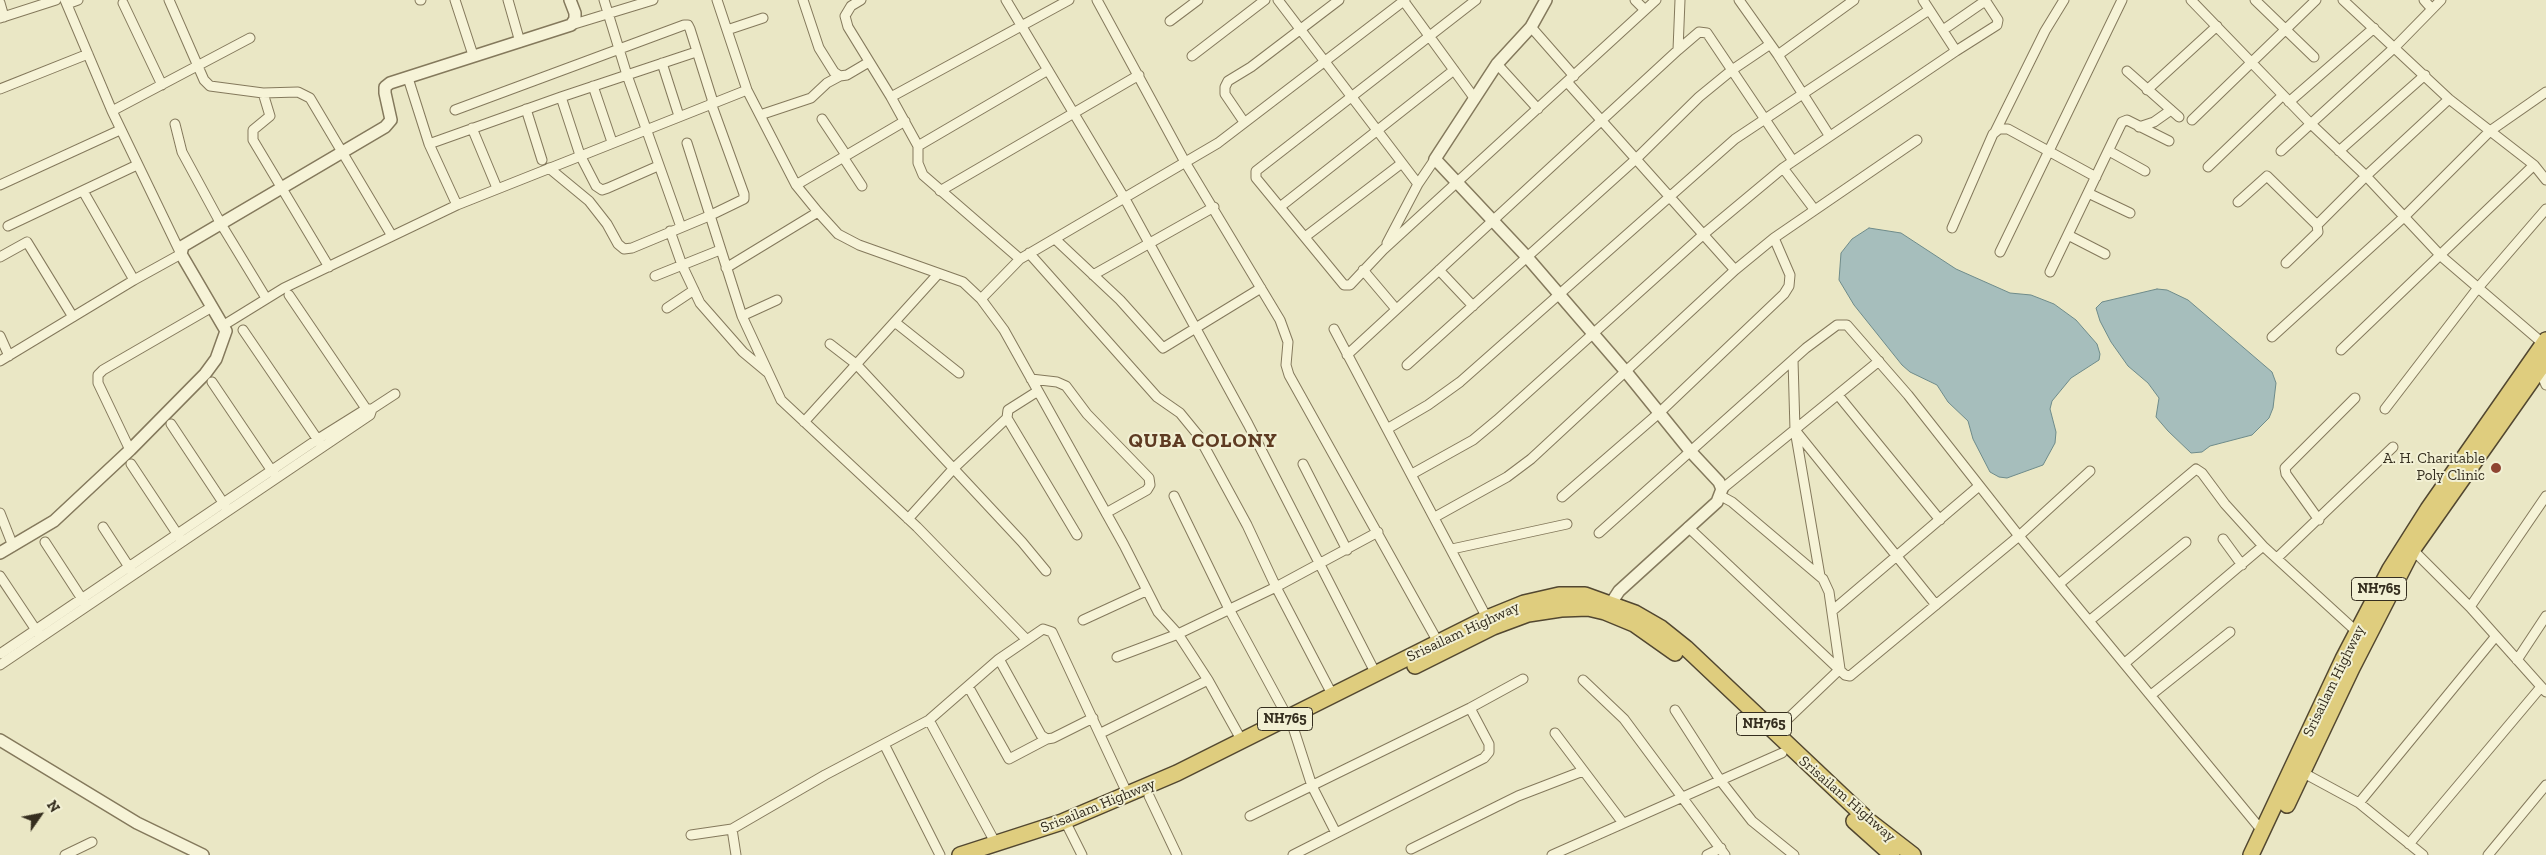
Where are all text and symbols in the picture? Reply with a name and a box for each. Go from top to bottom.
district label: QUBA COLONY [1127,429,1279,453]
place label: A. H. Charitable Poly Clinic [2383,450,2485,485]
marker: A. H. Charitable Poly Clinic [2489,461,2503,475]
road number: NH765 [2352,578,2406,600]
street label: Srisailam Highway [1404,598,1522,666]
street label: Srisailam Highway [2299,622,2369,740]
road number: NH765 [1258,708,1312,731]
road number: NH765 [1736,712,1792,736]
street label: Srisailam Highway [1795,752,1899,846]
street label: Srisailam Highway [1038,775,1158,837]
north arrow [15,790,65,840]
text: N [43,797,63,816]

